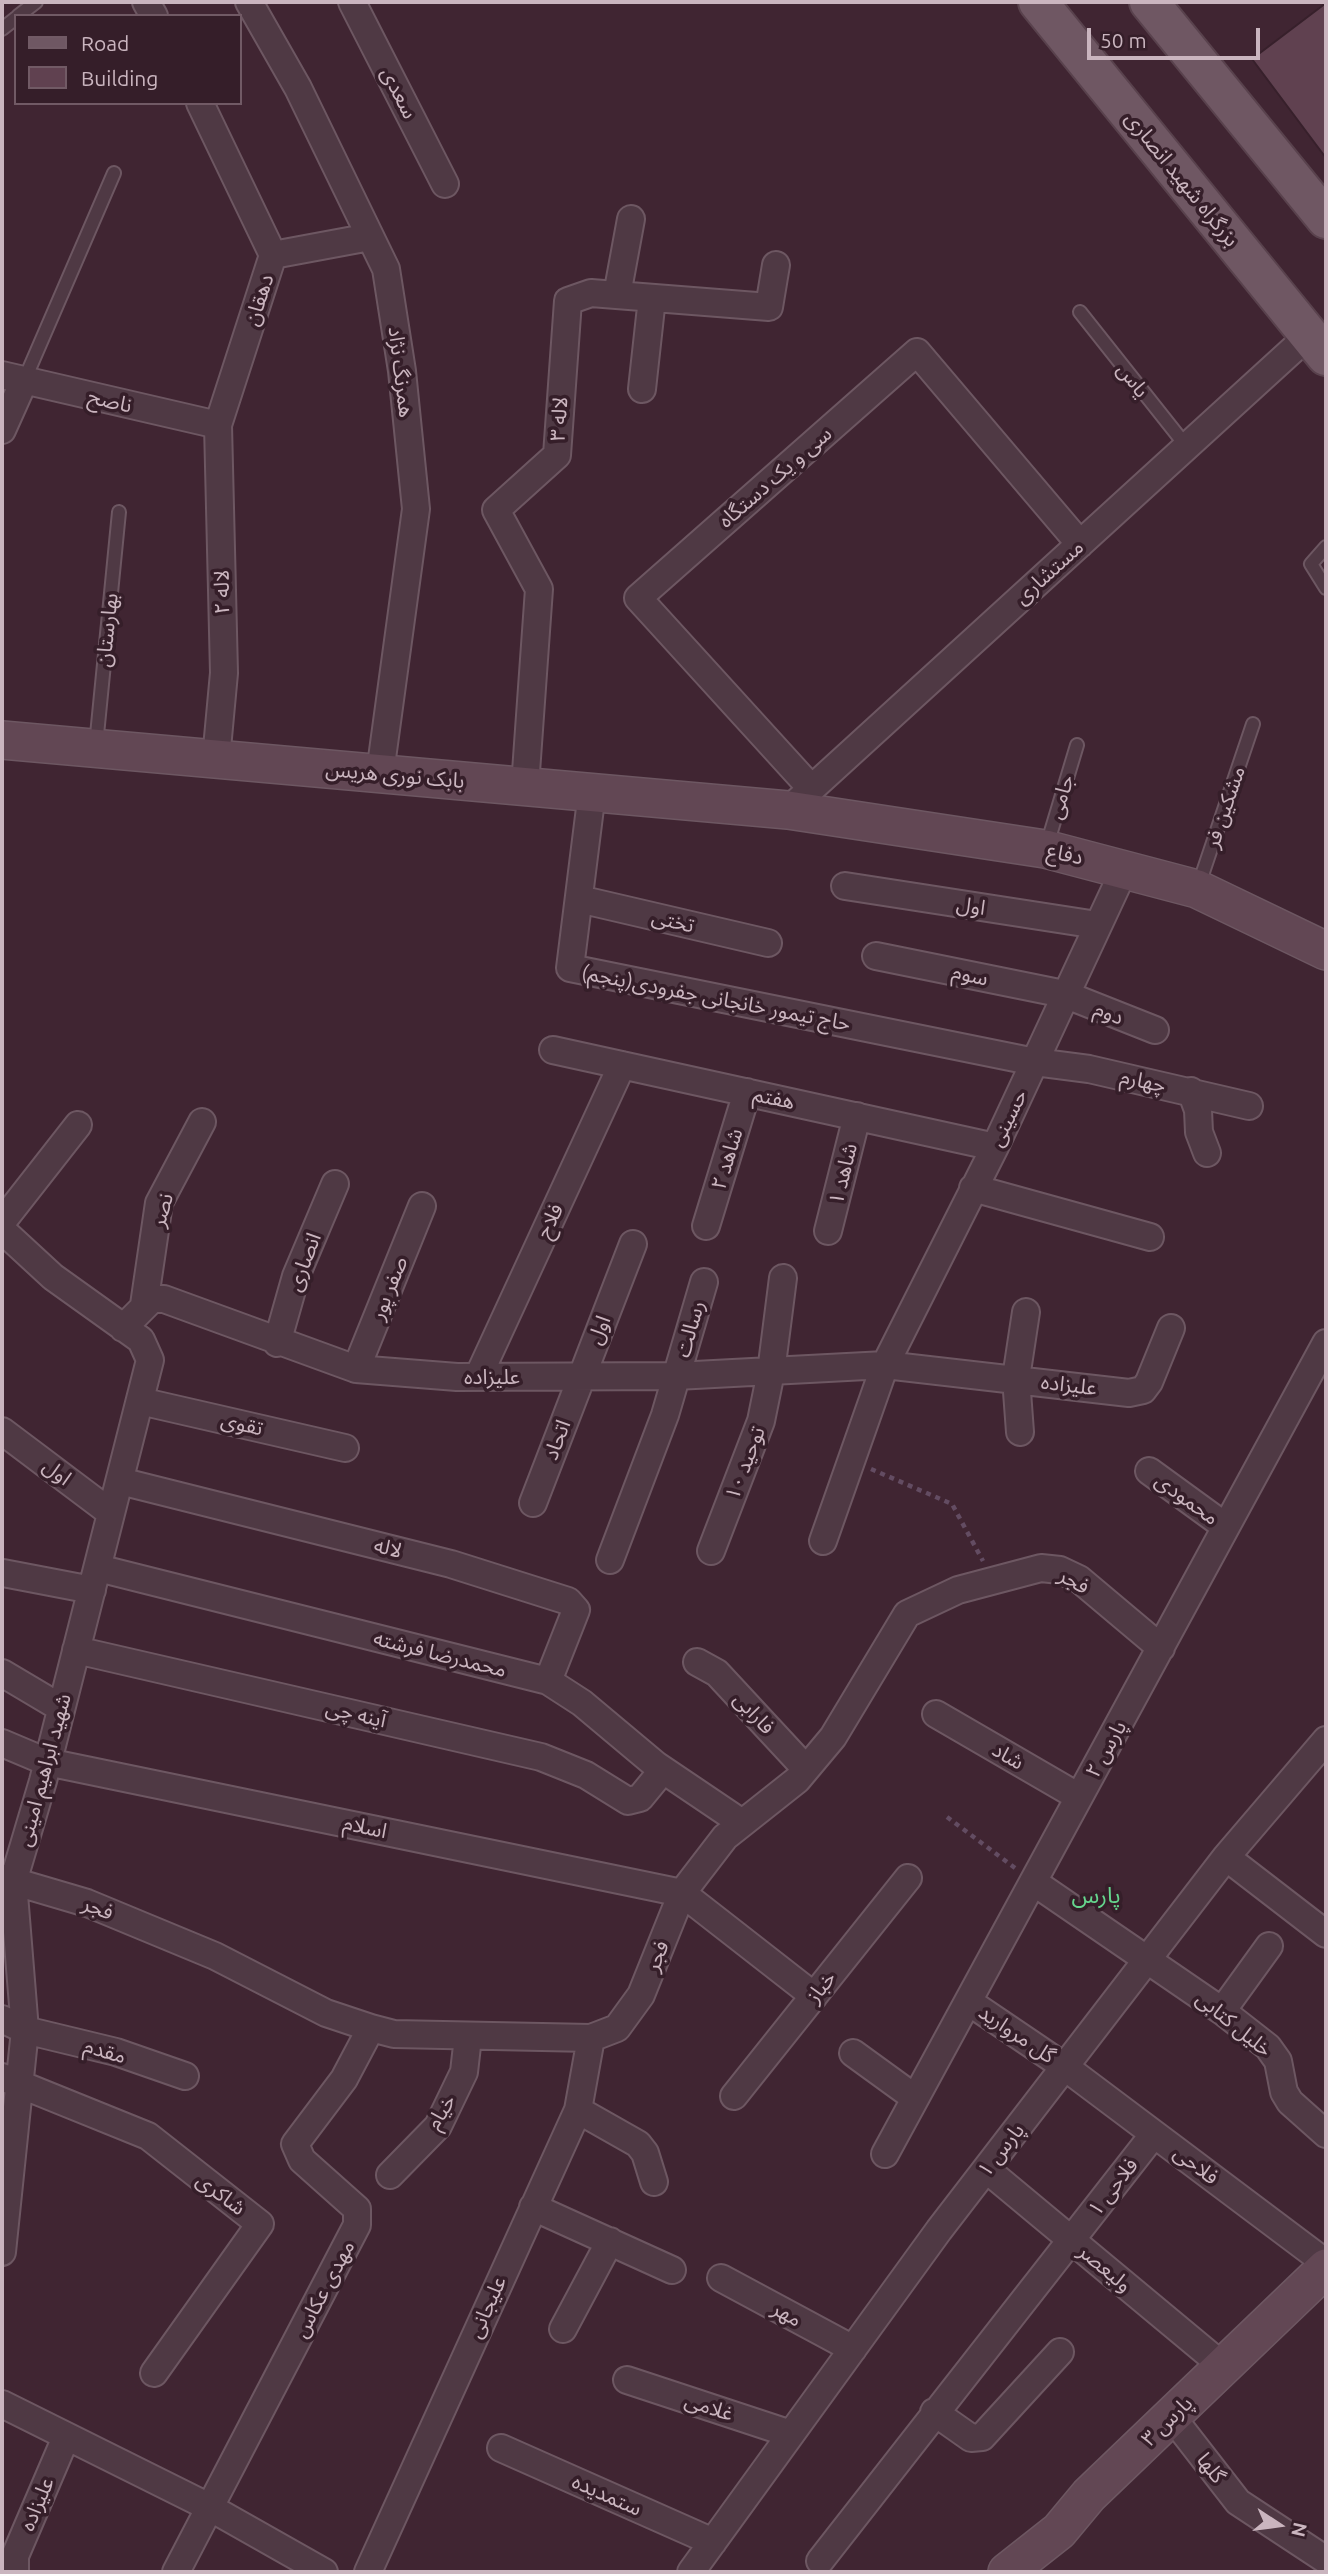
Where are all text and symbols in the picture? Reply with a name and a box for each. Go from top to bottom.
legend [14,14,242,105]
scale bar [1090,14,1263,58]
text: 50 m [1100,28,1147,52]
text: Road [81,31,129,55]
street label: سعدی [375,63,423,123]
text: Building [81,66,158,90]
street label: بزرگراه شهید انصاری [1120,106,1244,252]
street label: دهقان [239,271,279,329]
street label: همرنگ نژاد [383,325,419,419]
street label: یاس [1111,357,1155,403]
street label: ناصح [86,384,134,418]
street label: لاله ۳ [545,396,573,442]
street label: سی و یک دستگاه [713,421,837,533]
street label: مستشاری [1009,534,1089,610]
street label: لاله ۲ [209,569,235,615]
street label: بهارستان [91,592,123,668]
street label: بابک نوری هریس [324,756,466,794]
street label: مشکین فر [1199,763,1251,851]
street label: جامی [1042,772,1080,822]
street label: دفاع [1045,838,1085,870]
street label: اول [955,891,987,921]
street label: تختی [649,904,697,938]
street label: سوم [950,959,990,991]
street label: حاج تیمور خانجانی جفرودی(پنجم) [579,960,853,1036]
street label: دوم [1091,996,1127,1030]
street label: چهارم [1118,1064,1168,1098]
street label: هفتم [751,1081,797,1115]
street label: حسینی [983,1085,1033,1151]
street label: شاهد ۲ [706,1125,748,1193]
street label: شاهد ۱ [823,1141,863,1207]
street label: نصر [145,1190,179,1230]
street label: فلاح [531,1200,569,1242]
street label: انصاری [281,1229,327,1295]
street label: صفر پور [365,1253,413,1323]
street label: رسالت [670,1298,710,1360]
street label: اول [582,1312,616,1348]
street label: علیزاده [464,1364,520,1390]
street label: علیزاده [1040,1369,1098,1401]
street label: تقوی [218,1407,266,1441]
street label: اتحاد [538,1416,576,1464]
street label: توحید ۱۰ [720,1423,770,1503]
street label: اول [38,1453,76,1491]
street label: محمودی [1150,1468,1224,1530]
street label: لاله [371,1532,405,1564]
street label: فجر [1054,1562,1094,1600]
street label: محمدرضا فرشته [371,1625,509,1683]
street label: فارابی [728,1687,780,1739]
street label: شهید ابراهیم امینی [11,1691,77,1849]
street label: آینه چی [323,1695,389,1733]
street label: پارس ۲ [1080,1716,1132,1782]
street label: شاد [988,1737,1028,1775]
street label: اسلام [341,1810,389,1844]
district label: پارس [1071,1881,1121,1909]
street label: فجر [79,1891,117,1925]
street label: فجر [639,1937,675,1975]
street label: خباز [801,1966,841,2008]
street label: خلیل کتابی [1191,1986,1277,2062]
street label: گل مروارید [974,1999,1060,2069]
street label: مقدم [81,2033,129,2069]
street label: خیام [421,2090,461,2134]
street label: پارس ۱ [972,2118,1030,2182]
street label: فلاحی [1169,2140,1223,2190]
street label: فلاحی ۱ [1083,2153,1143,2221]
street label: شاکری [191,2167,251,2221]
street label: مهدی عکاس [288,2236,360,2342]
street label: ولیعصر [1073,2238,1137,2298]
street label: علیجانی [462,2272,512,2342]
street label: مهر [768,2296,806,2332]
street label: غلامی [682,2387,736,2427]
street label: پارس ۳ [1136,2391,1198,2451]
street label: گلها [1191,2448,1231,2488]
street label: ستمدیده [568,2469,646,2521]
street label: علیزاده [14,2473,60,2535]
north arrow [1244,2490,1314,2560]
text: N [1287,2520,1312,2539]

